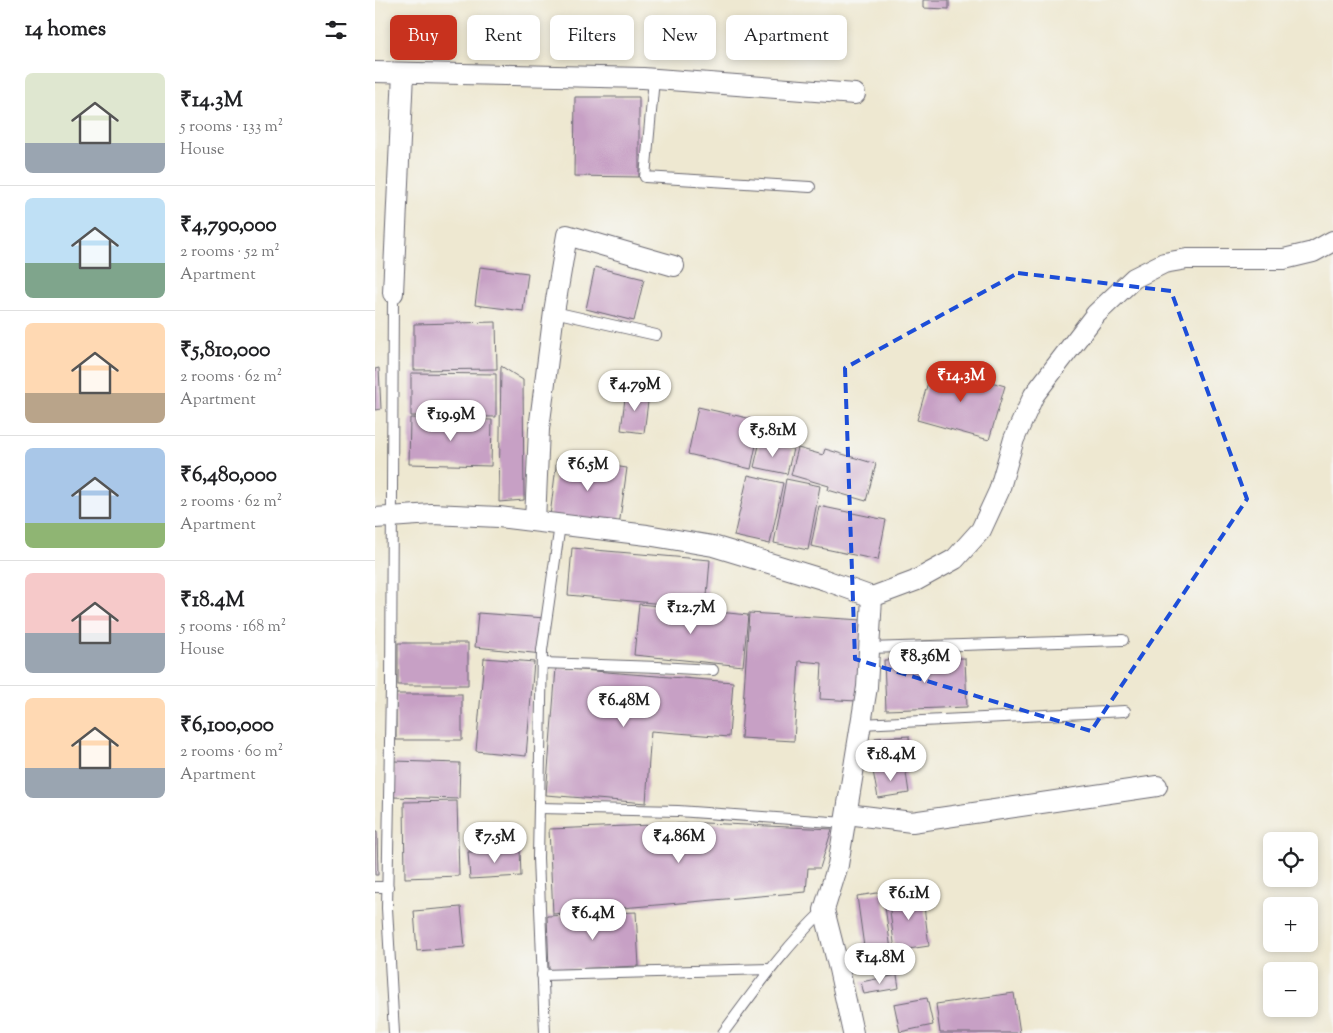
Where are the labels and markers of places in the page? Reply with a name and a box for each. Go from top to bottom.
pin: ₹14.3M [920,360,1002,403]
pin: ₹4.79M [594,370,676,412]
pin: ₹19.9M [410,400,492,442]
pin: ₹5.81M [732,416,814,458]
pin: ₹6.5M [553,450,623,492]
pin: ₹12.7M [650,592,732,635]
pin: ₹8.36M [884,642,966,684]
pin: ₹6.48M [583,686,665,728]
pin: ₹18.4M [850,740,932,782]
pin: ₹7.5M [460,822,530,864]
pin: ₹4.86M [638,822,720,864]
pin: ₹6.1M [874,878,944,921]
pin: ₹6.4M [558,898,628,941]
pin: ₹14.8M [839,942,921,985]

